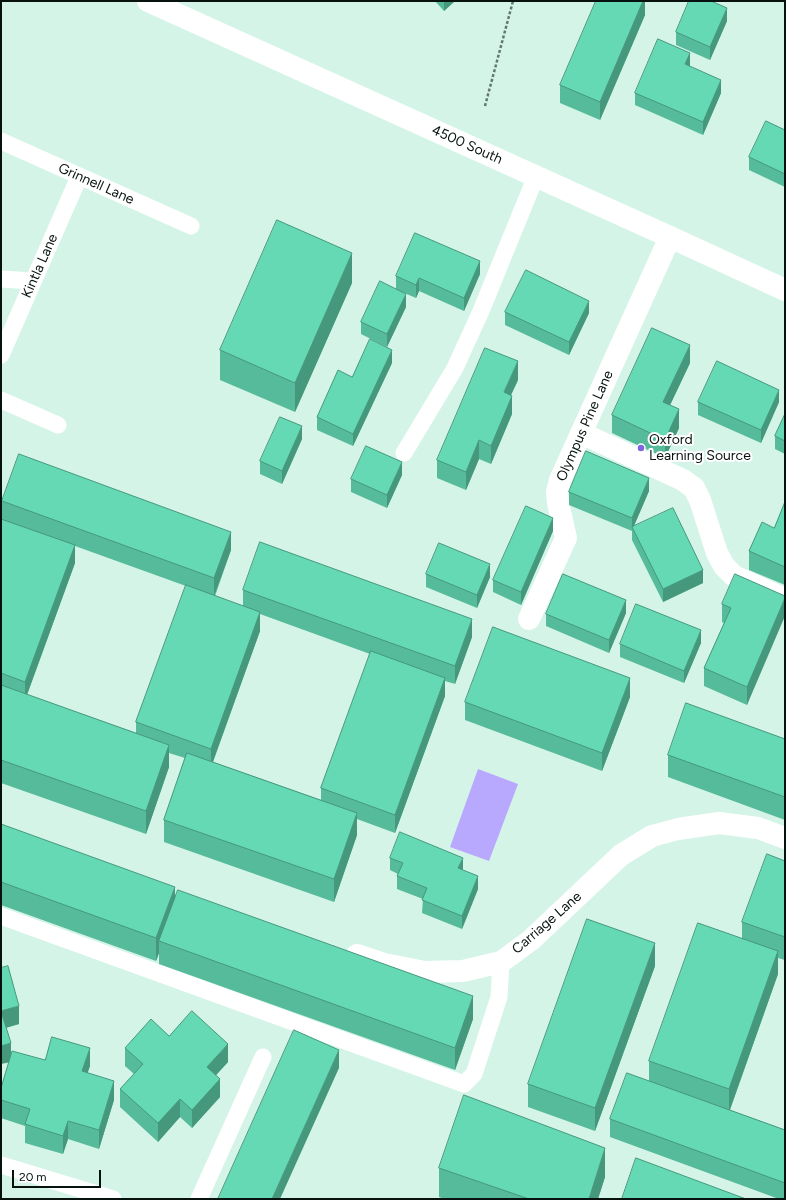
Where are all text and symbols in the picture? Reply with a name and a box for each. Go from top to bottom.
street label: 4500 South [429,122,505,168]
street label: Grinnell Lane [55,160,137,208]
street label: Kintla Lane [18,231,62,301]
street label: Olympus Pine Lane [553,368,617,484]
place label: Oxford Learning Source [649,432,751,464]
marker: Oxford Learning Source [636,443,646,453]
street label: Carriage Lane [509,888,585,958]
scale bar [14,1162,103,1188]
text: 20 m [19,1170,47,1184]

